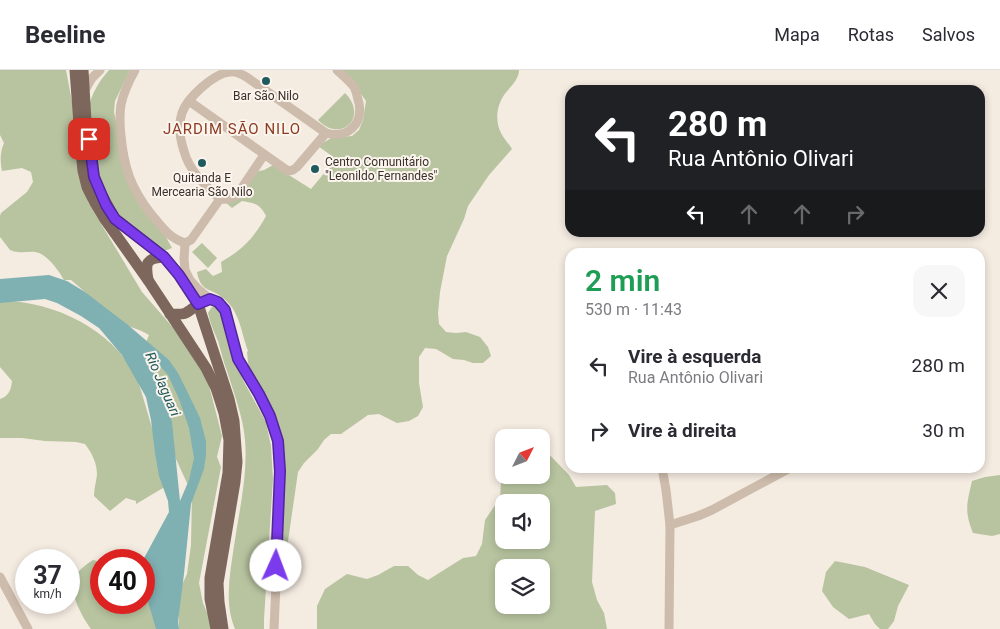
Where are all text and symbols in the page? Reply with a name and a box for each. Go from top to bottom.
text: Beeline [25,21,105,49]
text: Mapa [774,24,820,45]
text: Rotas [848,24,894,45]
text: Salvos [922,24,975,45]
marker: Bar São Nilo [260,75,272,87]
place label: Bar São Nilo [233,89,299,103]
text: 280 m [668,104,767,145]
icon: left [585,105,650,170]
pin [68,118,110,160]
district label: JARDIM SÃO NILO [163,120,301,138]
icon: arrive [75,125,103,153]
text: Rua Antônio Olivari [668,146,854,171]
place label: Centro Comunitário "Leonildo Fernandes" [325,155,438,183]
marker: Quitanda E Mercearia São Nilo [196,157,208,169]
marker: Centro Comunitário "Leonildo Fernandes" [309,163,321,175]
place label: Quitanda E Mercearia São Nilo [151,171,253,199]
icon: left [682,200,710,228]
icon: ahead [735,200,763,228]
icon: ahead [788,200,816,228]
icon: right [841,200,869,228]
text: 2 min [585,263,660,298]
button: close [913,265,965,317]
text: 530 m · 11:43 [585,300,682,319]
text: Vire à esquerda [628,345,761,368]
water label: Rio Jaguari [142,350,184,419]
icon: left [585,352,613,380]
text: 280 m [912,354,965,377]
text: Rua Antônio Olivari [628,368,763,387]
icon: right [585,417,613,445]
text: Vire à direita [628,419,737,442]
text: 30 m [922,419,965,442]
north arrow [495,429,550,484]
map controls [495,429,550,614]
button: sound [495,494,550,549]
position arrow [249,539,301,591]
speed limit sign: 40 [90,549,155,614]
button: layers [495,559,550,614]
text: 37 [33,561,62,590]
text: km/h [33,587,62,601]

